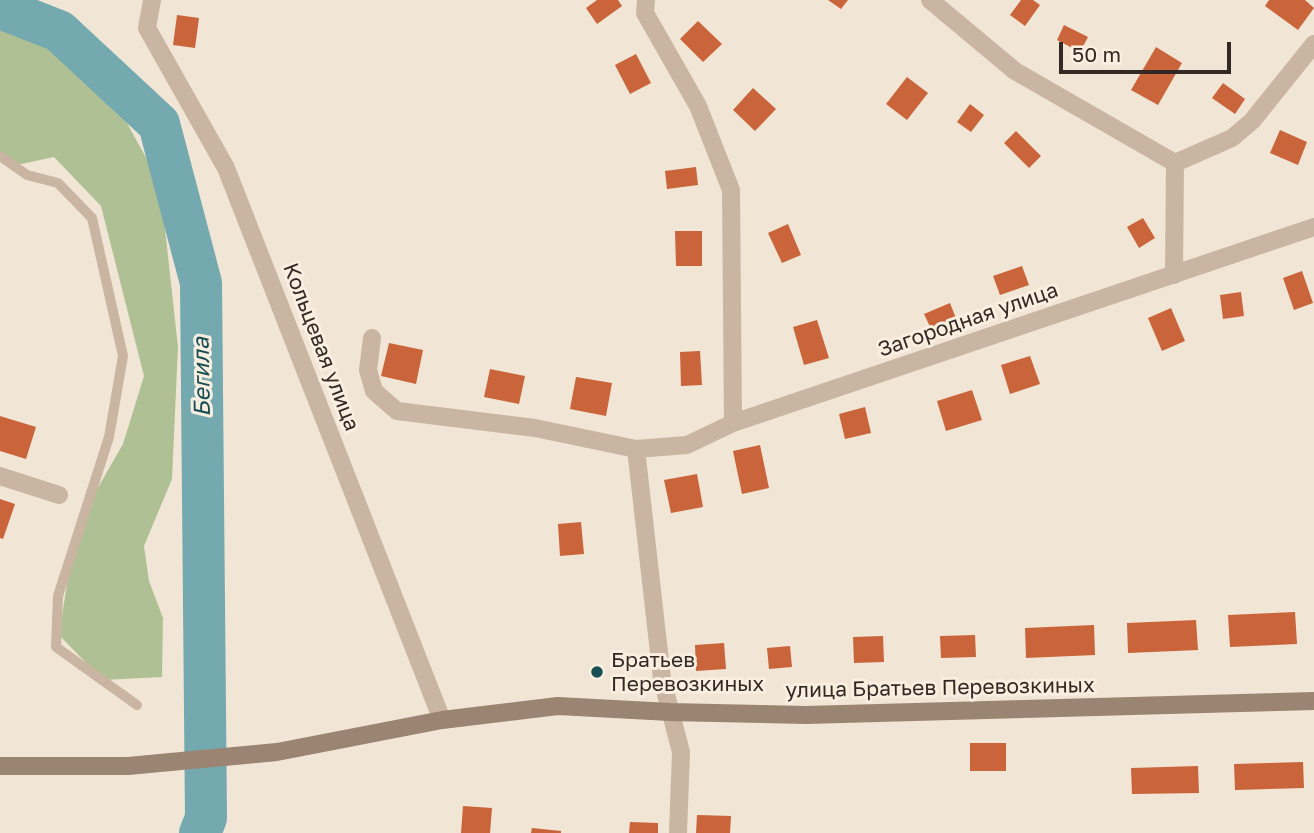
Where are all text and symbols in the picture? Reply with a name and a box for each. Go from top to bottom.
scale bar [1062,28,1234,72]
text: 50 m [1072,41,1121,67]
street label: Кольцевая улица [277,260,365,434]
street label: Загородная улица [875,277,1061,363]
water label: Бегила [188,337,216,417]
place label: Братьев Перевозкиных [611,647,764,697]
marker: Братьев Перевозкиных [589,664,605,680]
street label: улица Братьев Перевозкиных [785,673,1095,703]

